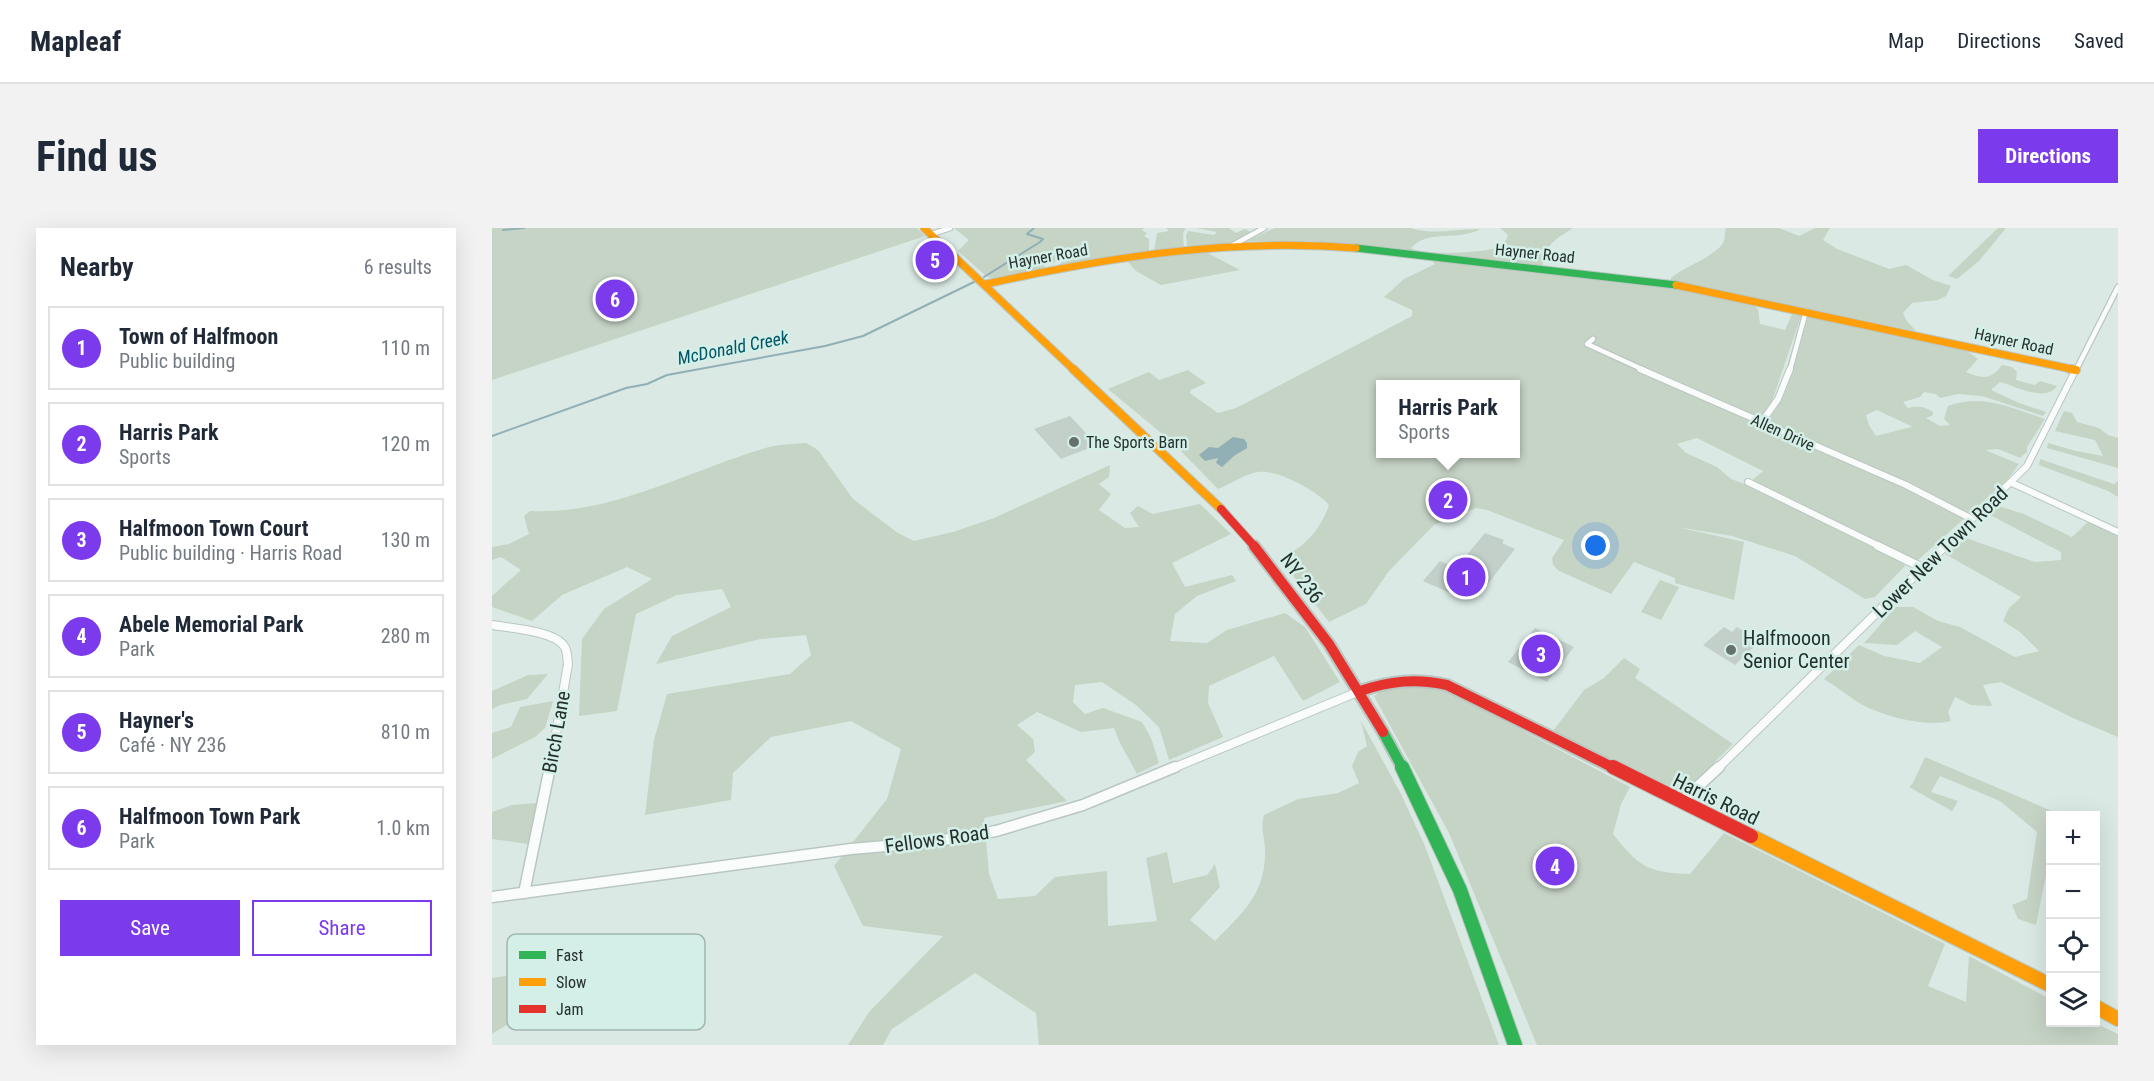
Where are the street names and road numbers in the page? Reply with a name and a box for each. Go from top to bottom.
street label: Hayner Road [1007,240,1089,273]
street label: Hayner Road [1494,240,1576,267]
street label: Hayner Road [1973,324,2055,359]
street label: Allen Drive [1748,410,1817,455]
street label: Lower New Town Road [1867,481,2013,623]
street label: NY 236 [1275,548,1329,608]
street label: Birch Lane [537,689,575,775]
street label: Harris Road [1669,768,1763,830]
street label: Fellows Road [883,820,991,858]

